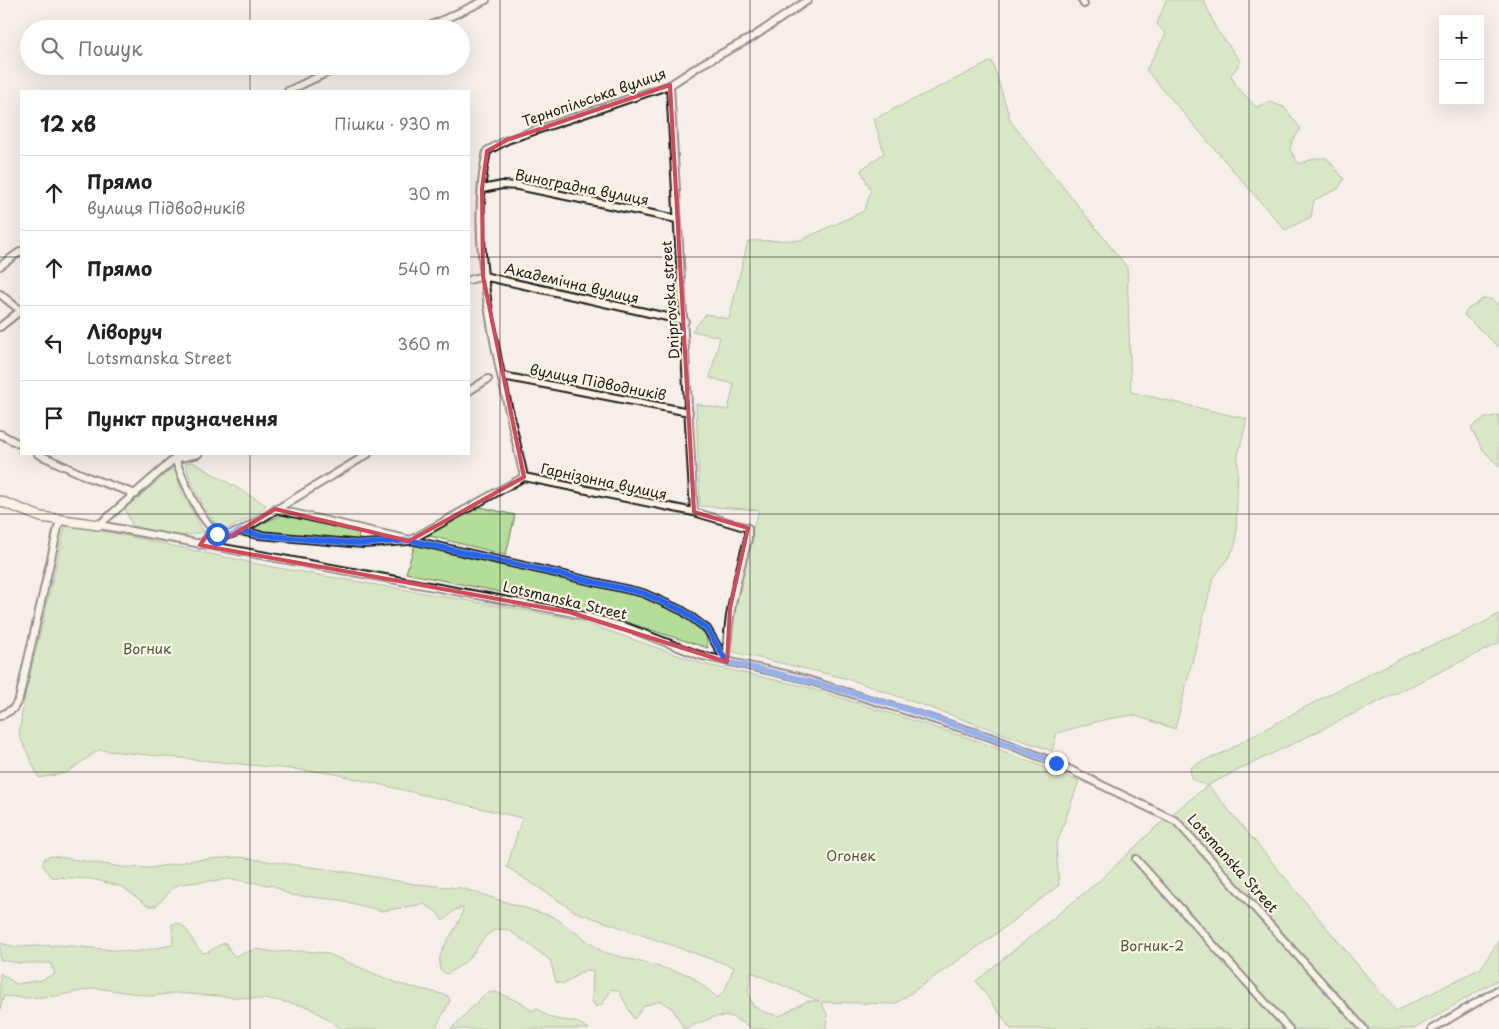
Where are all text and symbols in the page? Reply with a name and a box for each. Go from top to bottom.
map controls [1439,15,1484,105]
button: + [1439,15,1484,60]
search box [20,20,470,75]
icon: search [38,34,66,62]
text: Пошук [78,34,143,62]
button: − [1439,60,1484,105]
street label: Тернопільська вулиця [519,62,669,132]
text: 12 хв [40,107,96,139]
text: Пішки · 930 m [334,111,450,135]
street label: Виноградна вулиця [513,164,651,210]
text: Прямо [87,167,152,195]
icon: ahead [40,179,68,207]
text: 30 m [408,181,450,205]
text: вулиця Підводників [87,195,245,219]
street label: Dniprovska street [655,240,685,360]
icon: ahead [40,254,68,282]
text: Прямо [87,254,152,282]
text: 540 m [397,256,450,280]
street label: Академічна вулиця [503,257,641,309]
text: Ліворуч [87,317,163,345]
icon: left [40,329,68,357]
text: 360 m [398,331,450,355]
text: Lotsmanska Street [87,345,232,369]
street label: вулиця Підводників [528,358,668,406]
icon: arrive [40,404,68,432]
text: Пункт призначення [87,404,278,432]
street label: Гарнізонна вулиця [539,457,669,505]
route start [206,523,229,546]
street label: Lotsmanska Street [501,576,629,625]
park label: Вогник [123,638,172,659]
route end [1045,752,1068,775]
street label: Lotsmanska Street [1183,809,1283,917]
park label: Огонек [826,845,876,866]
park label: Вогник-2 [1120,935,1184,956]

